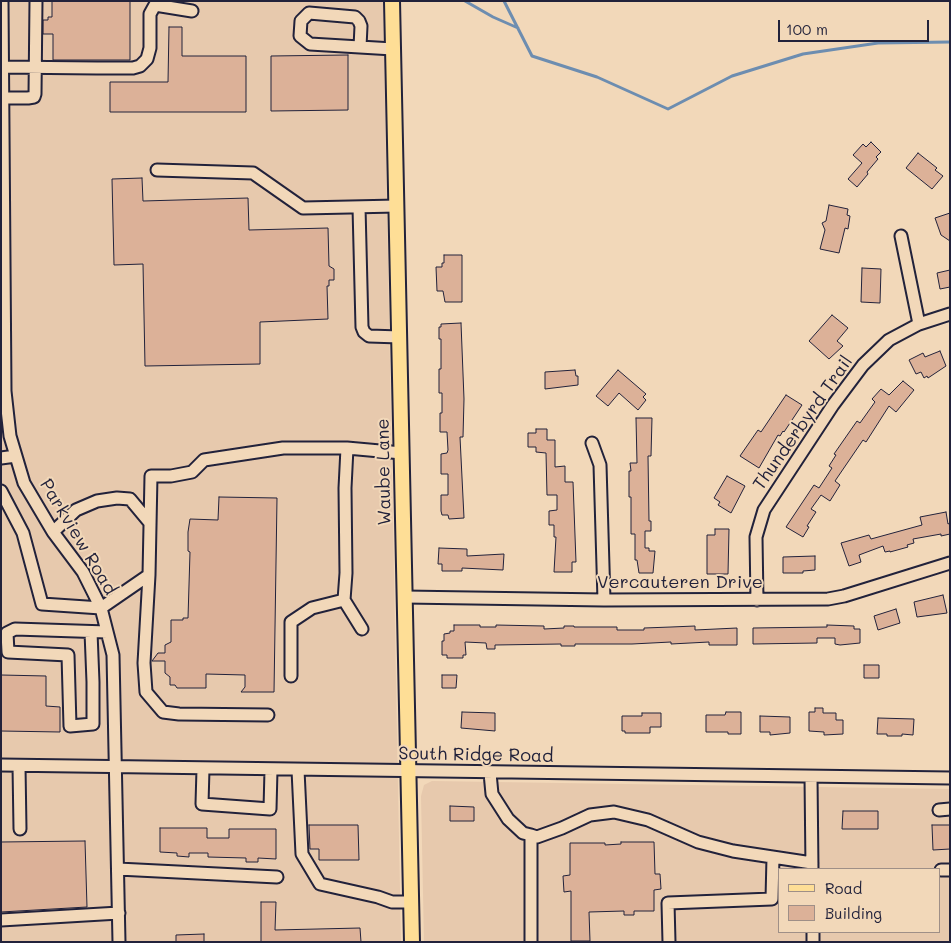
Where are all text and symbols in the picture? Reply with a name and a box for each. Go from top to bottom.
scale bar [781,10,932,42]
text: 100 m [786,19,828,39]
street label: Thunderbyrd Trail [749,352,857,494]
street label: Waube Lane [372,418,396,526]
street label: Parkview Road [35,475,121,599]
street label: Vercauteren Drive [597,571,763,593]
street label: South Ridge Road [398,743,554,767]
legend [778,868,941,933]
text: Road [825,878,862,898]
text: Building [825,903,882,923]

